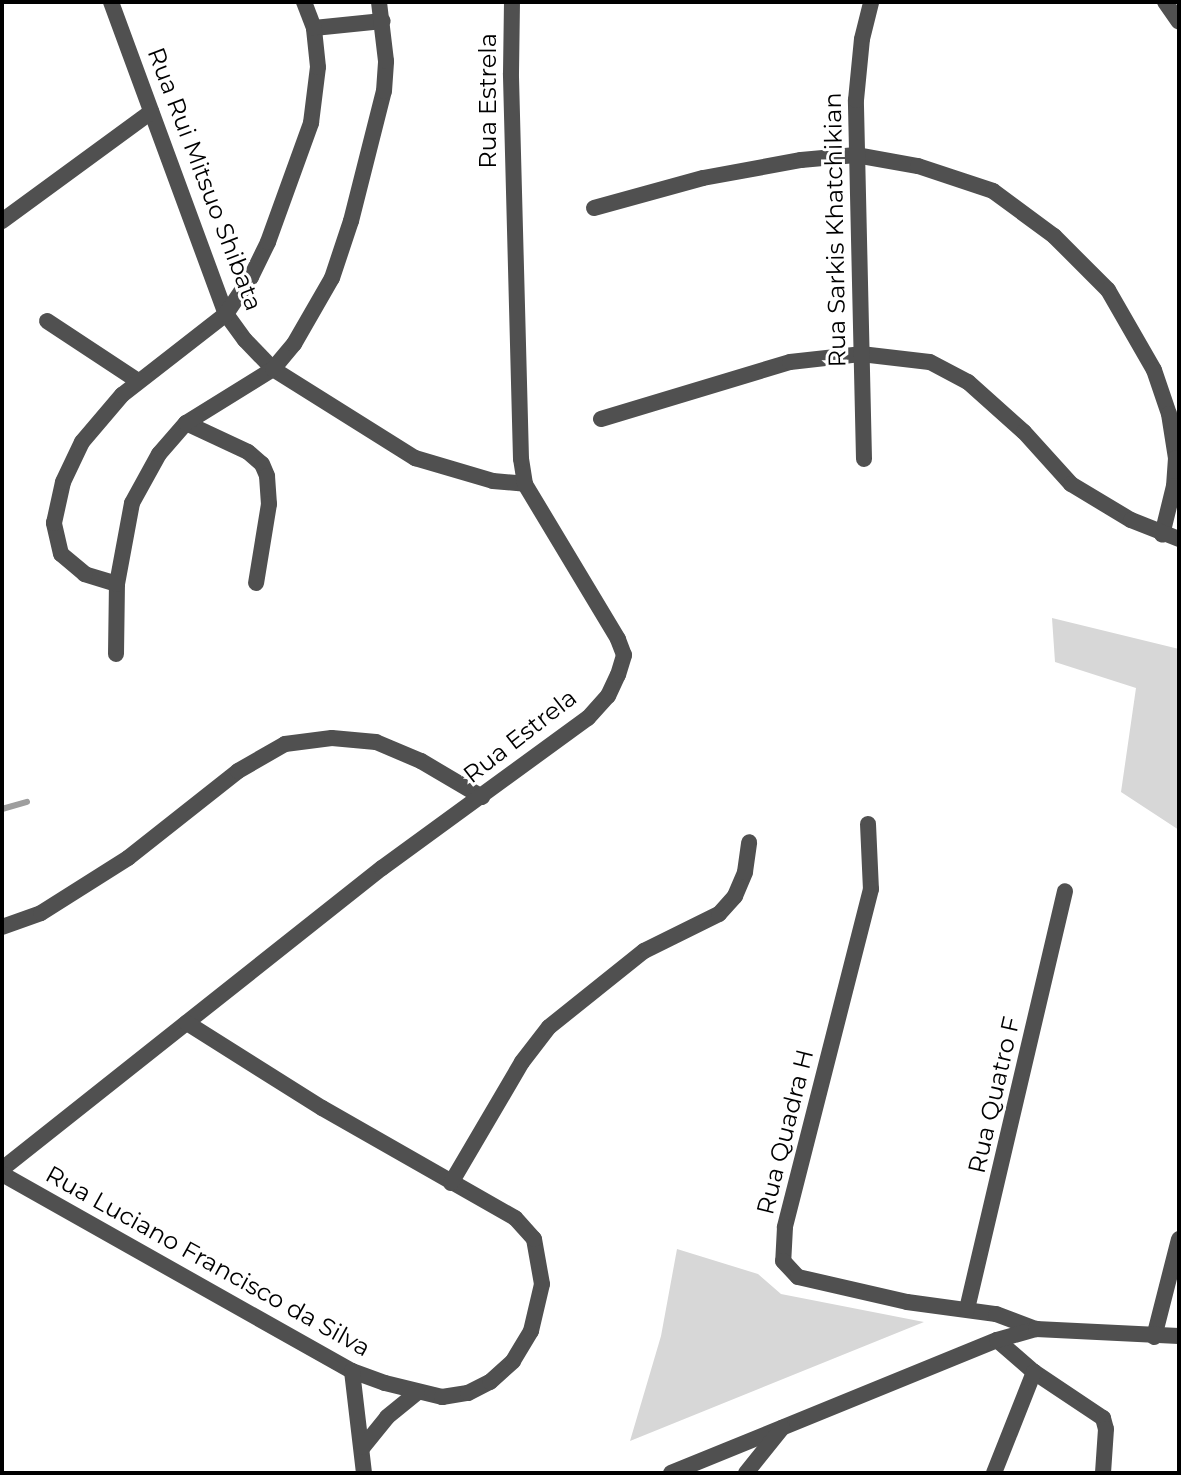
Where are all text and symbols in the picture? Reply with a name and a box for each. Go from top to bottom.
street label: Rua Estrela [474,33,502,169]
street label: Rua Rui Mitsuo Shibata [141,43,269,315]
street label: Rua Sarkis Khatchikian [818,92,852,368]
street label: Rua Estrela [458,683,582,789]
street label: Rua Quatro F [962,1014,1026,1176]
street label: Rua Quadra H [751,1046,819,1218]
street label: Rua Luciano Francisco da Silva [41,1160,375,1362]

